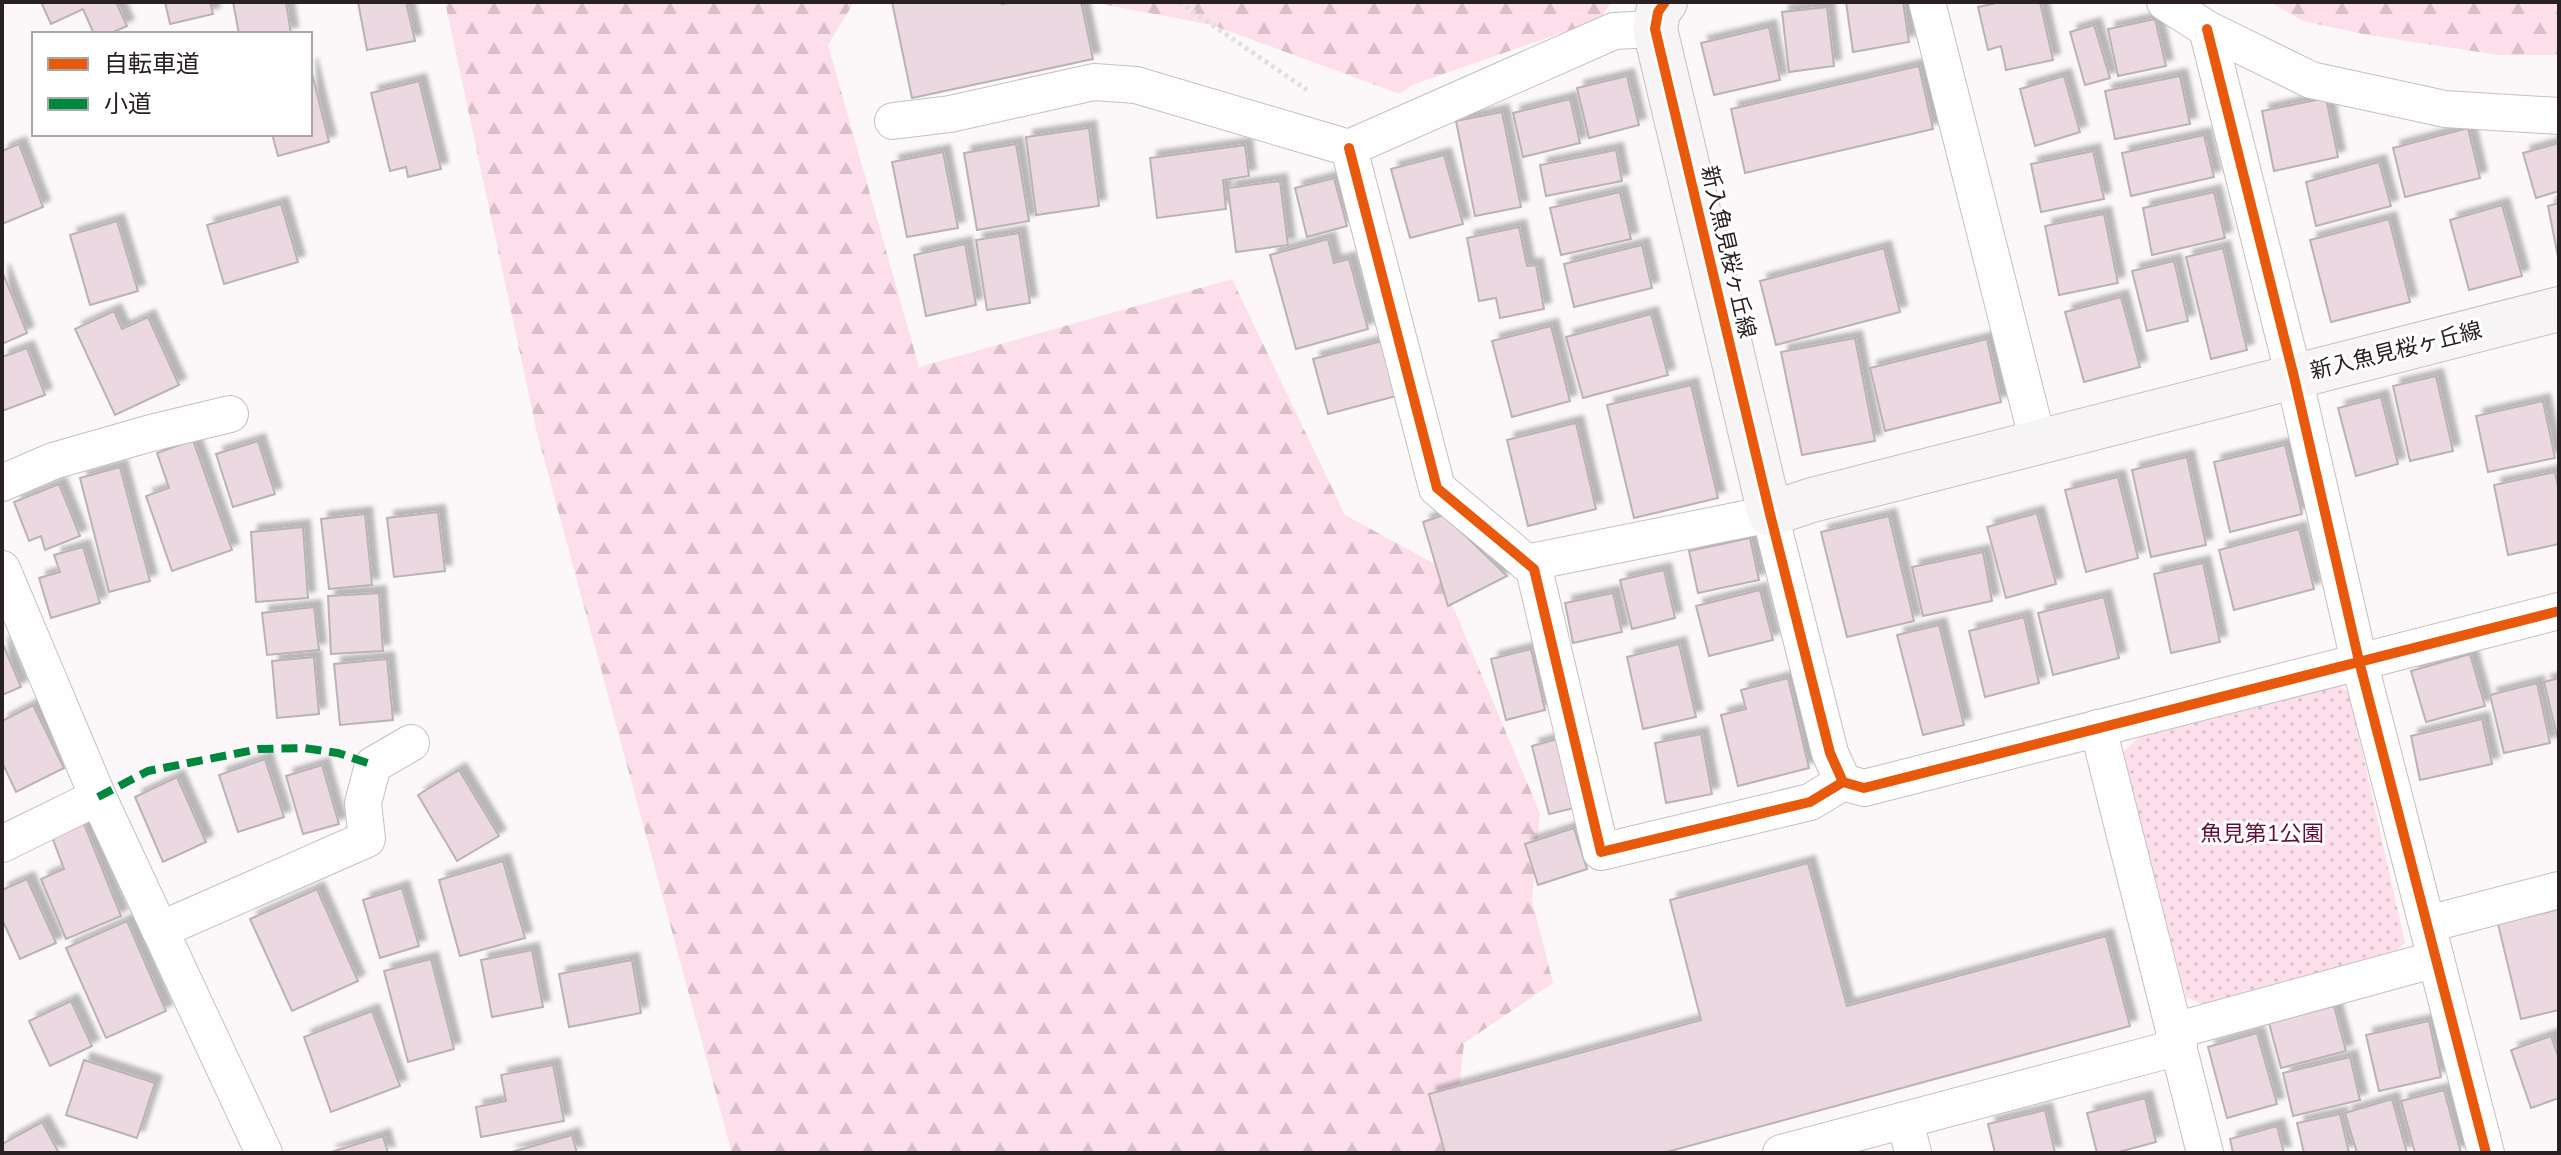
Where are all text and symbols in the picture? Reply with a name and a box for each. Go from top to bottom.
legend [32,32,312,136]
text: 自転車道 [104,48,200,80]
text: 小道 [104,88,152,120]
street label: 新入魚見桜ヶ丘線 [1694,163,1762,341]
street label: 新入魚見桜ヶ丘線 [2307,315,2485,387]
park label: 魚見第1公園 [2200,819,2324,849]

